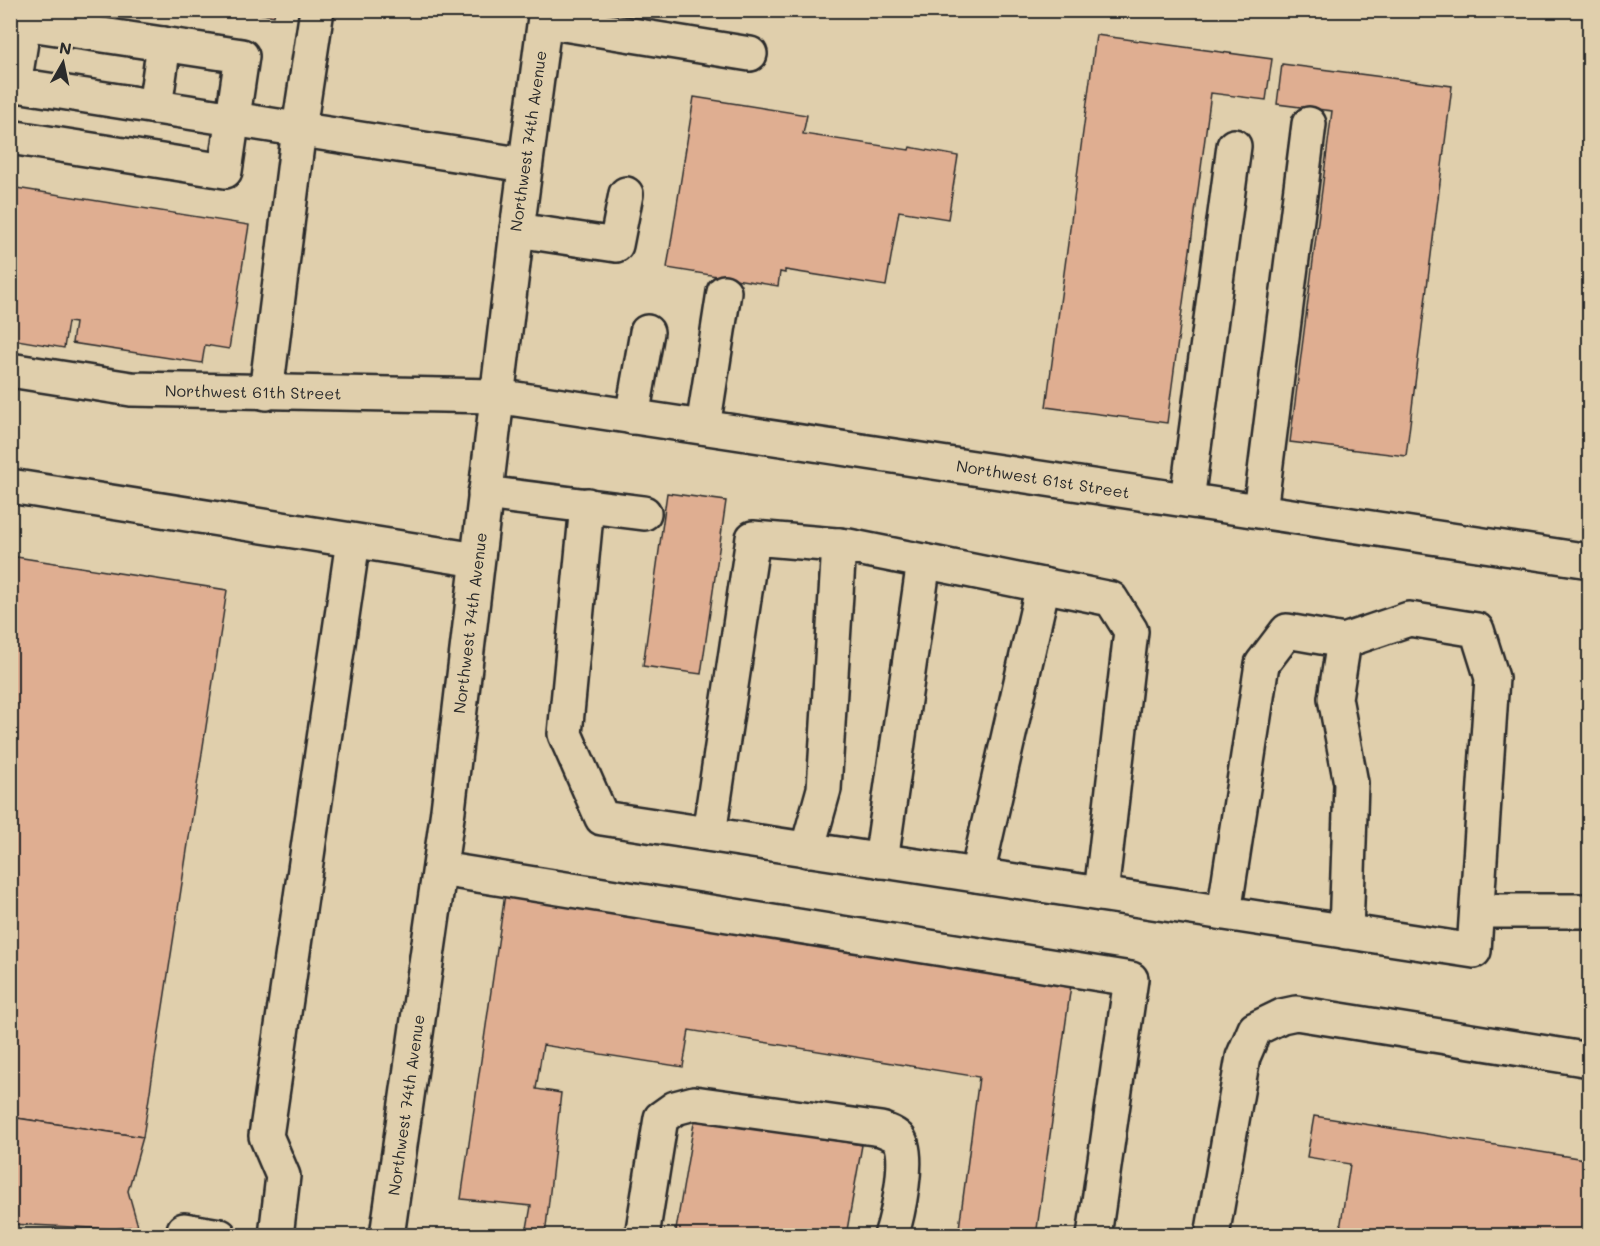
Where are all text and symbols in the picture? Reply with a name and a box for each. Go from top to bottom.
north arrow [33,33,93,93]
text: N [58,36,73,59]
street label: Northwest 74th Avenue [504,49,551,233]
street label: Northwest 61th Street [165,379,341,404]
street label: Northwest 61st Street [955,454,1131,503]
street label: Northwest 74th Avenue [448,531,491,715]
street label: Northwest 74th Avenue [382,1013,429,1197]

